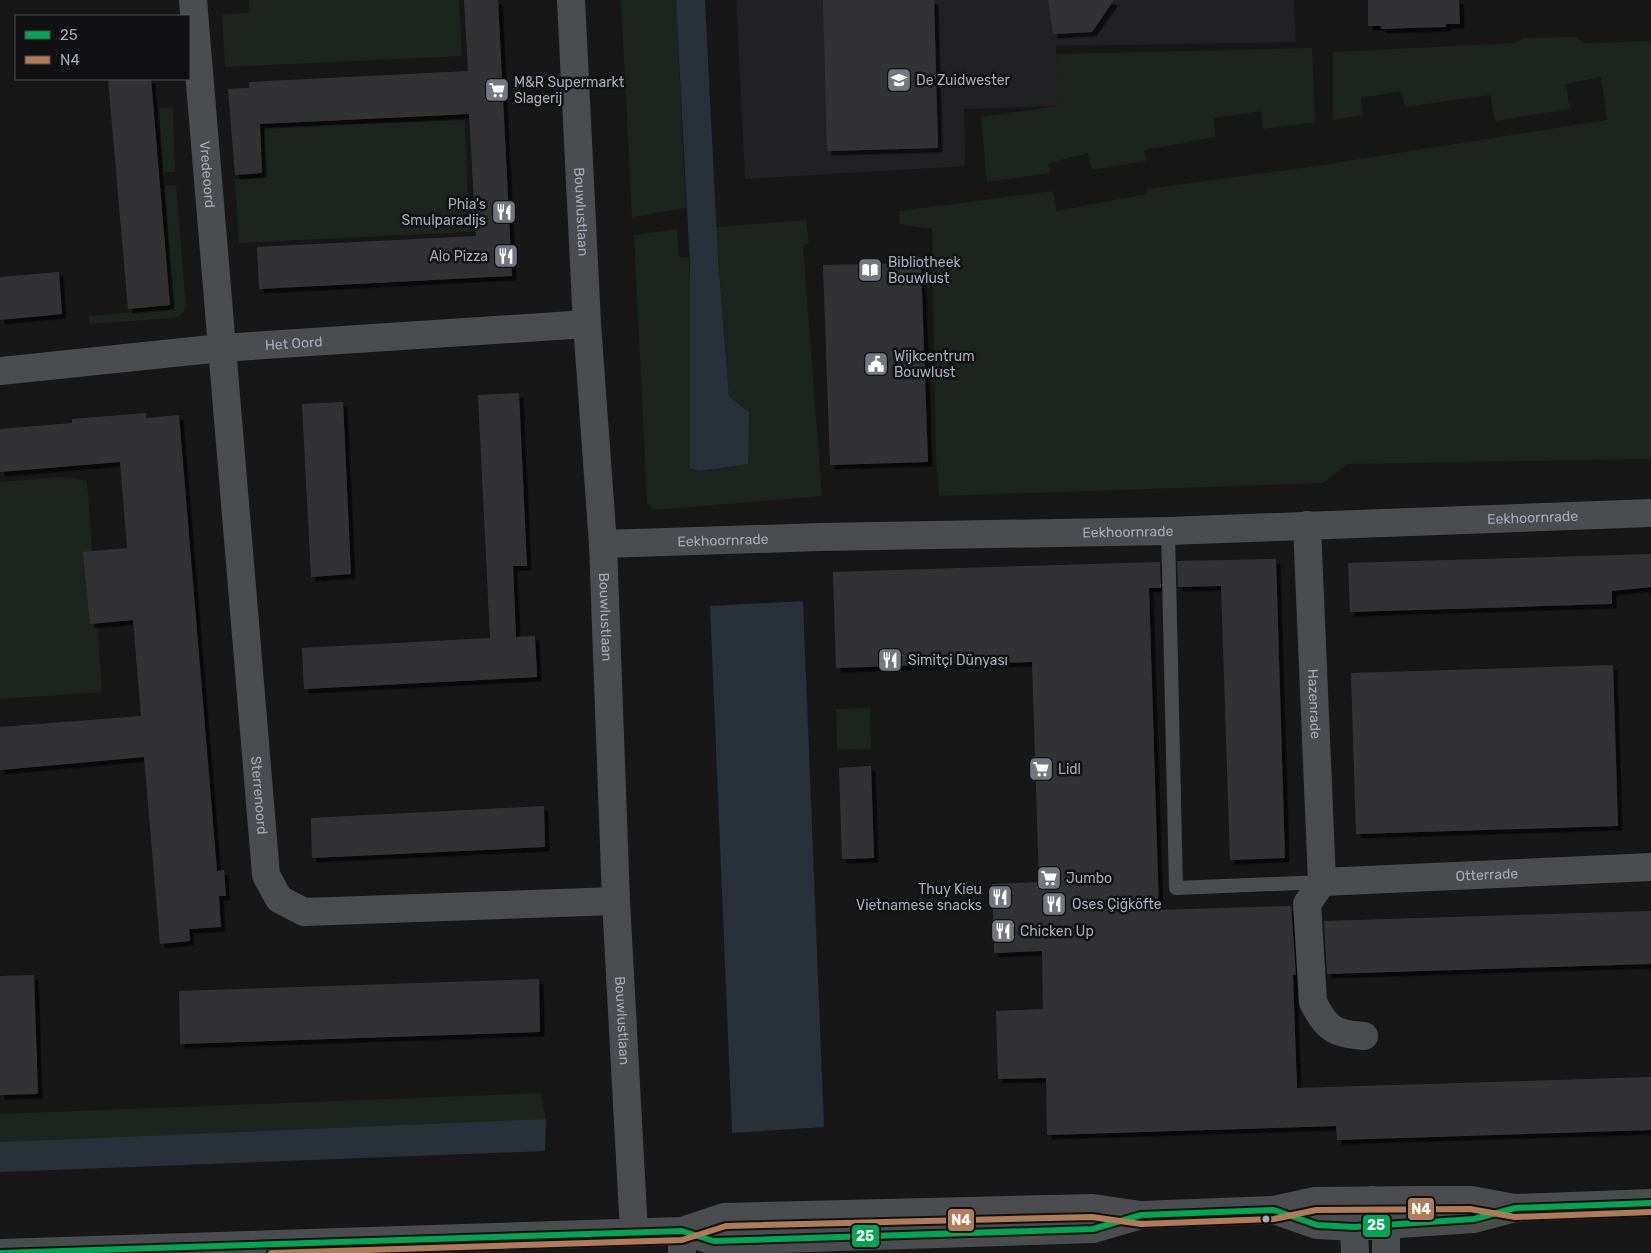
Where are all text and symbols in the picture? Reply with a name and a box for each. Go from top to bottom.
legend [15,15,190,80]
text: 25 [60,26,78,44]
text: N4 [60,51,80,69]
school or university icon: De Zuidwester [886,67,912,93]
place label: De Zuidwester [916,72,1011,89]
place label: M&R Supermarkt Slagerij [514,74,625,107]
supermarket icon: M&R Supermarkt Slagerij [484,77,510,103]
street label: Vredeoord [196,140,219,209]
street label: Bouwlustlaan [571,167,592,257]
place label: Phia's Smulparadijs [402,196,486,229]
restaurant icon: Phia's Smulparadijs [491,199,517,225]
restaurant icon: Alo Pizza [493,243,519,269]
place label: Alo Pizza [429,248,488,265]
place label: Bibliotheek Bouwlust [888,254,962,287]
library icon: Bibliotheek Bouwlust [857,257,883,283]
street label: Het Oord [264,333,323,354]
place label: Wijkcentrum Bouwlust [894,348,975,381]
public building icon: Wijkcentrum Bouwlust [863,351,889,377]
street label: Eekhoornrade [1487,507,1579,528]
street label: Eekhoornrade [1082,522,1174,541]
street label: Eekhoornrade [677,530,769,550]
street label: Bouwlustlaan [596,572,616,662]
restaurant icon: Simitçi Dünyası [877,647,903,673]
place label: Simitçi Dünyası [908,652,1008,669]
street label: Hazenrade [1305,668,1324,739]
street label: Sterrenoord [248,755,271,835]
supermarket icon: Lidl [1028,756,1054,782]
place label: Lidl [1058,761,1081,778]
supermarket icon: Jumbo [1036,865,1062,891]
street label: Otterrade [1455,865,1519,884]
place label: Jumbo [1066,870,1112,887]
place label: Thuy Kieu Vietnamese snacks [856,881,982,914]
restaurant icon: Thuy Kieu Vietnamese snacks [987,884,1013,910]
restaurant icon: Oses Çiğköfte [1041,891,1067,917]
place label: Oses Çiğköfte [1072,896,1162,913]
restaurant icon: Chicken Up [990,918,1016,944]
place label: Chicken Up [1020,923,1094,940]
street label: Bouwlustlaan [612,976,633,1065]
line badge: N4 [1407,1197,1435,1221]
text: N4 [1411,1201,1431,1218]
line badge: N4 [947,1208,975,1232]
text: N4 [951,1212,971,1229]
unlabelled marker [1261,1214,1271,1224]
line badge: 25 [1362,1214,1391,1238]
text: 25 [1367,1217,1385,1234]
line badge: 25 [851,1224,880,1248]
text: 25 [856,1228,874,1245]

